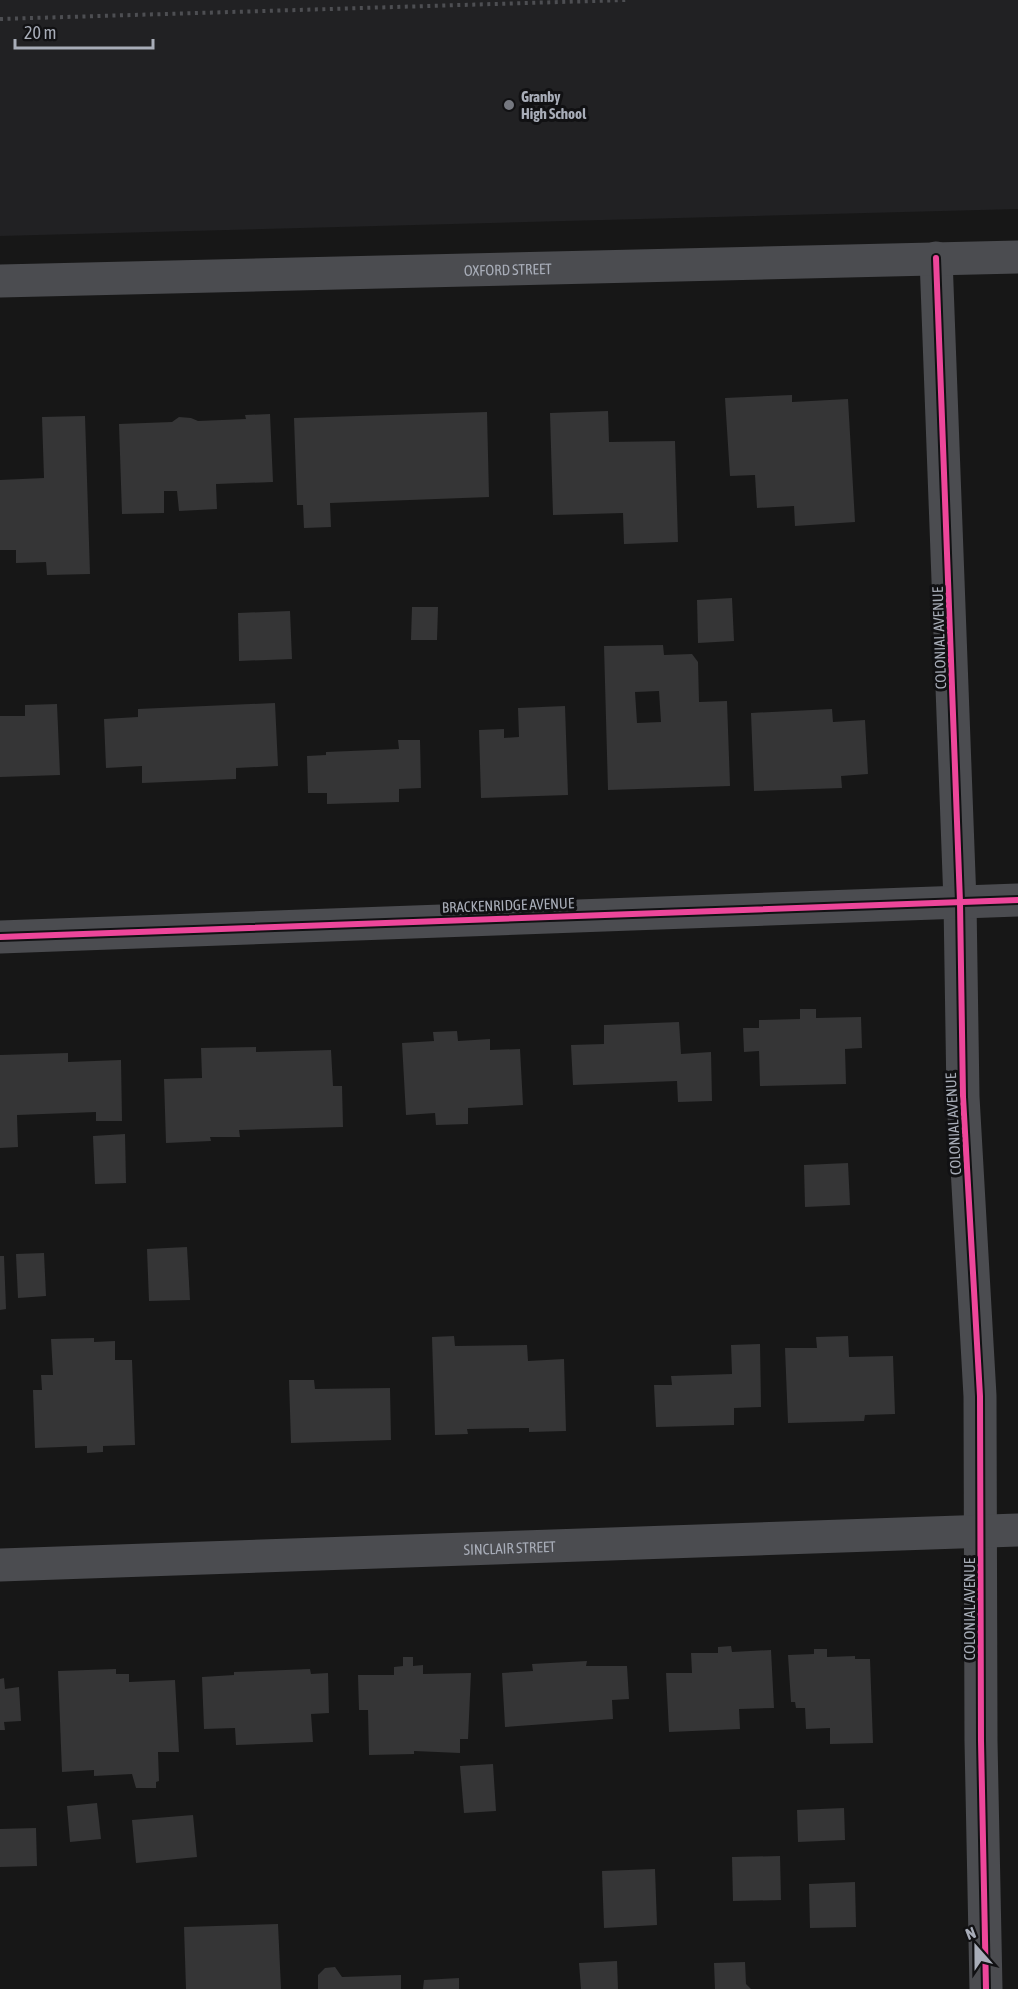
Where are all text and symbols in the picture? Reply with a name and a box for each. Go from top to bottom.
scale bar [15,12,153,50]
text: 20 m [24,22,56,43]
place label: Granby High School [521,88,587,122]
marker: Granby High School [502,98,516,112]
street label: OXFORD STREET [464,259,552,279]
street label: COLONIAL AVENUE [929,586,949,689]
street label: BRACKENRIDGE AVENUE [442,894,575,916]
street label: COLONIAL AVENUE [942,1072,964,1175]
street label: SINCLAIR STREET [463,1537,556,1558]
street label: COLONIAL AVENUE [961,1557,978,1660]
north arrow [946,1917,1006,1977]
text: N [963,1923,978,1943]

